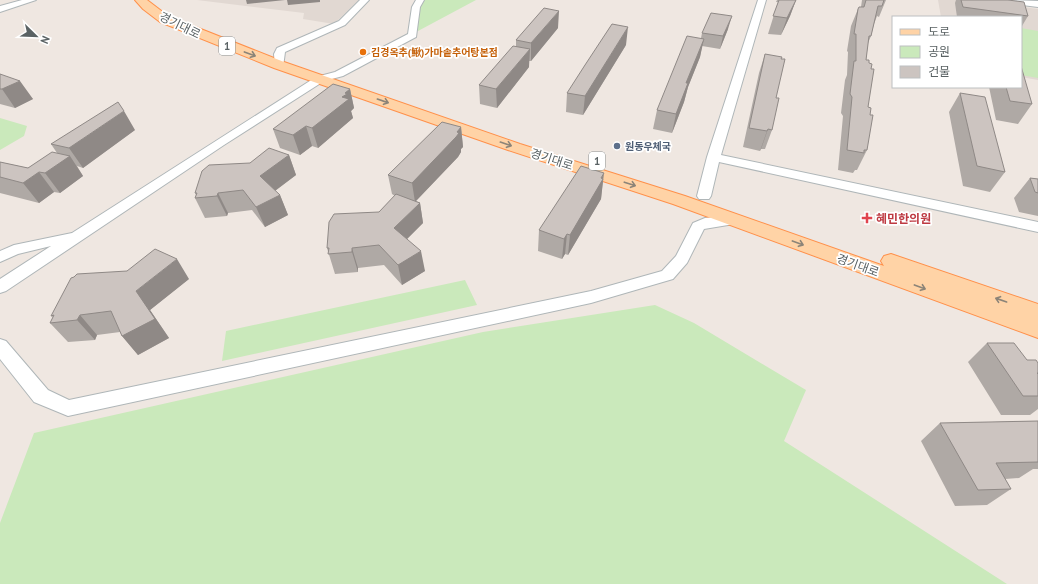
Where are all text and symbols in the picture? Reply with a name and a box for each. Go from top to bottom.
street label: 경기대로 [157,9,203,41]
north arrow [16,16,56,56]
legend [892,16,1022,88]
text: 도로 [928,24,950,39]
text: N [37,34,53,46]
road number: 1 [219,37,235,55]
text: 공원 [928,44,950,59]
place label: 김경옥추(鰍)가마솥추어탕본점 [371,46,498,59]
marker: 김경옥추(鰍)가마솥추어탕본점 [358,47,368,57]
one-way arrow [244,51,256,59]
text: 건물 [928,64,950,79]
one-way arrow [377,98,389,106]
place label: 원동우체국 [625,140,671,153]
one-way arrow [499,141,512,148]
marker: 원동우체국 [612,141,622,151]
street label: 경기대로 [529,145,575,173]
road number: 1 [589,152,605,170]
one-way arrow [623,181,636,188]
place label: 혜민한의원 [876,211,931,226]
marker: 혜민한의원 [861,212,873,224]
one-way arrow [791,240,804,247]
street label: 경기대로 [835,250,881,280]
one-way arrow [914,284,927,291]
one-way arrow [996,295,1008,303]

